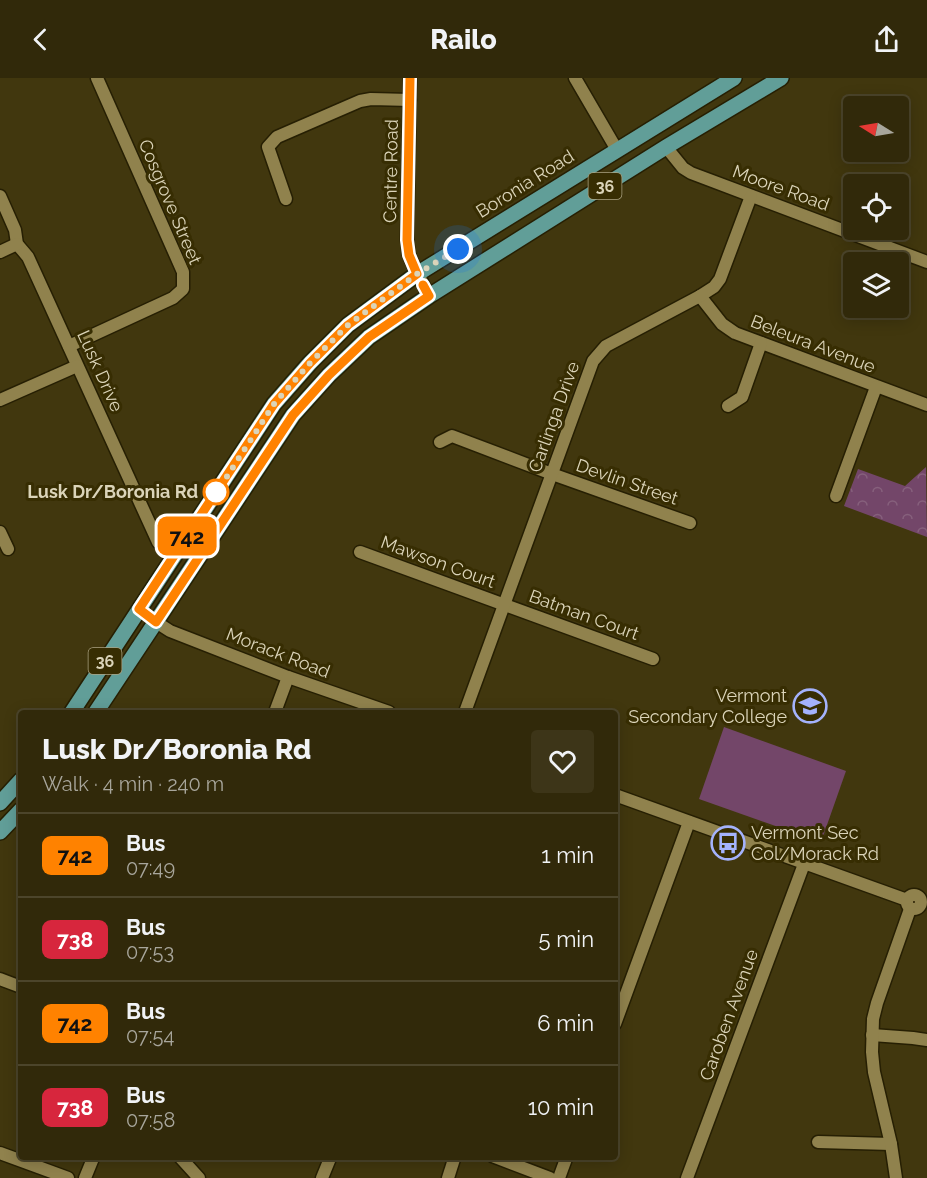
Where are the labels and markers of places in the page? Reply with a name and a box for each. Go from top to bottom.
marker: Lusk Dr/Boronia Rd [203,479,229,505]
place label: Lusk Dr/Boronia Rd [27,481,198,502]
place label: Vermont Secondary College [628,685,787,727]
school or university icon: Vermont Secondary College [792,688,828,724]
place label: Vermont Sec Col/Morack Rd [751,822,879,864]
bus stop icon: Vermont Sec Col/Morack Rd [710,825,746,861]

